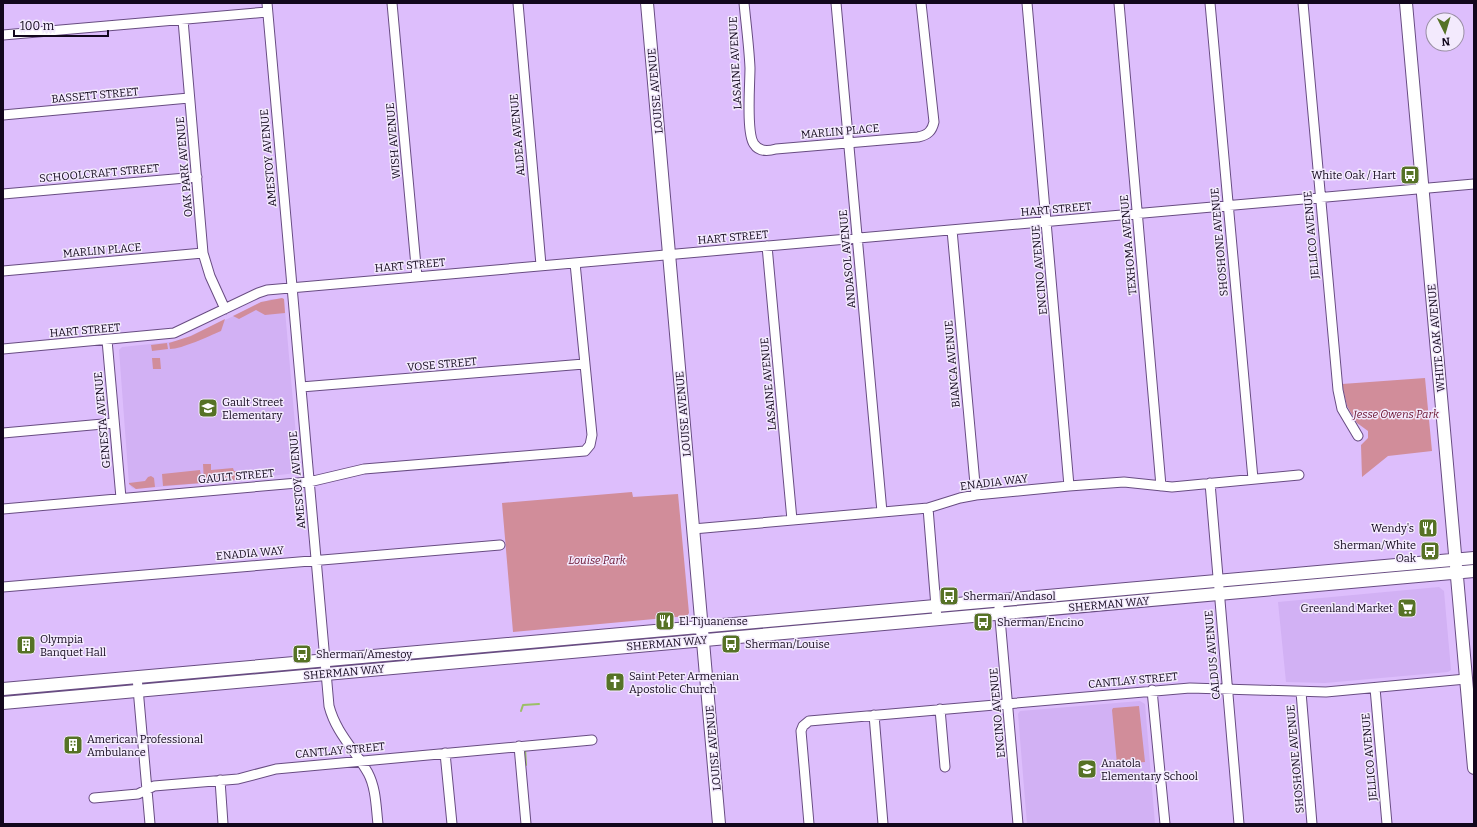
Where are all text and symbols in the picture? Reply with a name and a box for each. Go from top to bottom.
scale bar [14,12,108,38]
north arrow [1425,12,1465,52]
street label: LASAINE AVENUE [727,16,744,110]
text: 100 m [20,19,55,33]
text: N [1441,35,1451,48]
street label: LOUISE AVENUE [645,48,666,134]
street label: BASSETT STREET [51,85,140,106]
street label: ALDEA AVENUE [507,93,528,177]
street label: WISH AVENUE [384,102,403,180]
street label: AMESTOY AVENUE [258,108,279,207]
street label: OAK PARK AVENUE [174,116,195,218]
street label: MARLIN PLACE [800,122,880,141]
street label: SCHOOLCRAFT STREET [39,162,160,185]
bus stop icon: White Oak / Hart [1399,164,1421,186]
place label: White Oak / Hart [1311,169,1396,182]
street label: SHOSHONE AVENUE [1208,187,1231,297]
street label: JELLICO AVENUE [1301,190,1322,280]
street label: TEXHOMA AVENUE [1118,194,1139,296]
street label: HART STREET [1020,200,1092,219]
street label: ANDASOL AVENUE [837,209,858,309]
street label: ENCINO AVENUE [1029,224,1050,315]
street label: HART STREET [697,228,769,247]
street label: MARLIN PLACE [62,241,142,260]
street label: HART STREET [374,256,446,275]
street label: WHITE OAK AVENUE [1425,283,1448,393]
street label: BIANCA AVENUE [942,319,963,408]
street label: HART STREET [49,321,121,340]
street label: LASAINE AVENUE [758,337,779,431]
street label: VOSE STREET [407,355,478,374]
street label: GENESTA AVENUE [92,371,113,469]
street label: LOUISE AVENUE [673,371,694,457]
place label: Gault Street Elementary [222,396,283,422]
school or university icon: Gault Street Elementary [197,397,219,419]
park label: Jesse Owens Park [1352,408,1440,421]
street label: AMESTOY AVENUE [287,430,308,529]
street label: GAULT STREET [197,467,275,486]
street label: ENADIA WAY [959,472,1030,493]
restaurant icon: Wendy's [1417,517,1439,539]
place label: Wendy's [1371,522,1414,535]
place label: Sherman/White Oak [1333,539,1417,565]
bus stop icon: Sherman/White Oak [1419,540,1441,562]
street label: ENADIA WAY [215,544,286,563]
park label: Louise Park [568,554,627,567]
bus stop icon: Sherman/Andasol [938,585,960,607]
place label: Sherman/Andasol [963,590,1056,603]
street label: SHERMAN WAY [1068,594,1151,615]
supermarket icon: Greenland Market [1396,597,1418,619]
place label: Greenland Market [1300,602,1393,615]
restaurant icon: El Tijuanense [654,610,676,632]
street label: CALDUS AVENUE [1202,610,1223,700]
bus stop icon: Sherman/Encino [972,611,994,633]
place label: El Tijuanense [679,615,748,628]
place label: Sherman/Encino [997,616,1084,629]
place label: Olympia Banquet Hall [40,633,106,659]
street label: SHERMAN WAY [626,633,709,654]
bus stop icon: Sherman/Louise [720,633,742,655]
building icon: Olympia Banquet Hall [15,634,37,656]
place label: Sherman/Louise [745,638,830,651]
bus stop icon: Sherman/Amestoy [291,643,313,665]
place label: Sherman/Amestoy [316,648,412,661]
street label: SHERMAN WAY [303,662,386,683]
street label: ENCINO AVENUE [987,667,1008,758]
place label: Saint Peter Armenian Apostolic Church [629,670,739,696]
street label: CANTLAY STREET [1088,670,1179,691]
church icon: Saint Peter Armenian Apostolic Church [604,671,626,693]
street label: SHOSHONE AVENUE [1284,704,1307,814]
street label: LOUISE AVENUE [703,705,724,791]
street label: JELLICO AVENUE [1359,712,1380,802]
place label: American Professional Ambulance [87,733,203,759]
building icon: American Professional Ambulance [62,734,84,756]
street label: CANTLAY STREET [295,740,386,761]
place label: Anatola Elementary School [1101,757,1198,783]
school or university icon: Anatola Elementary School [1076,758,1098,780]

